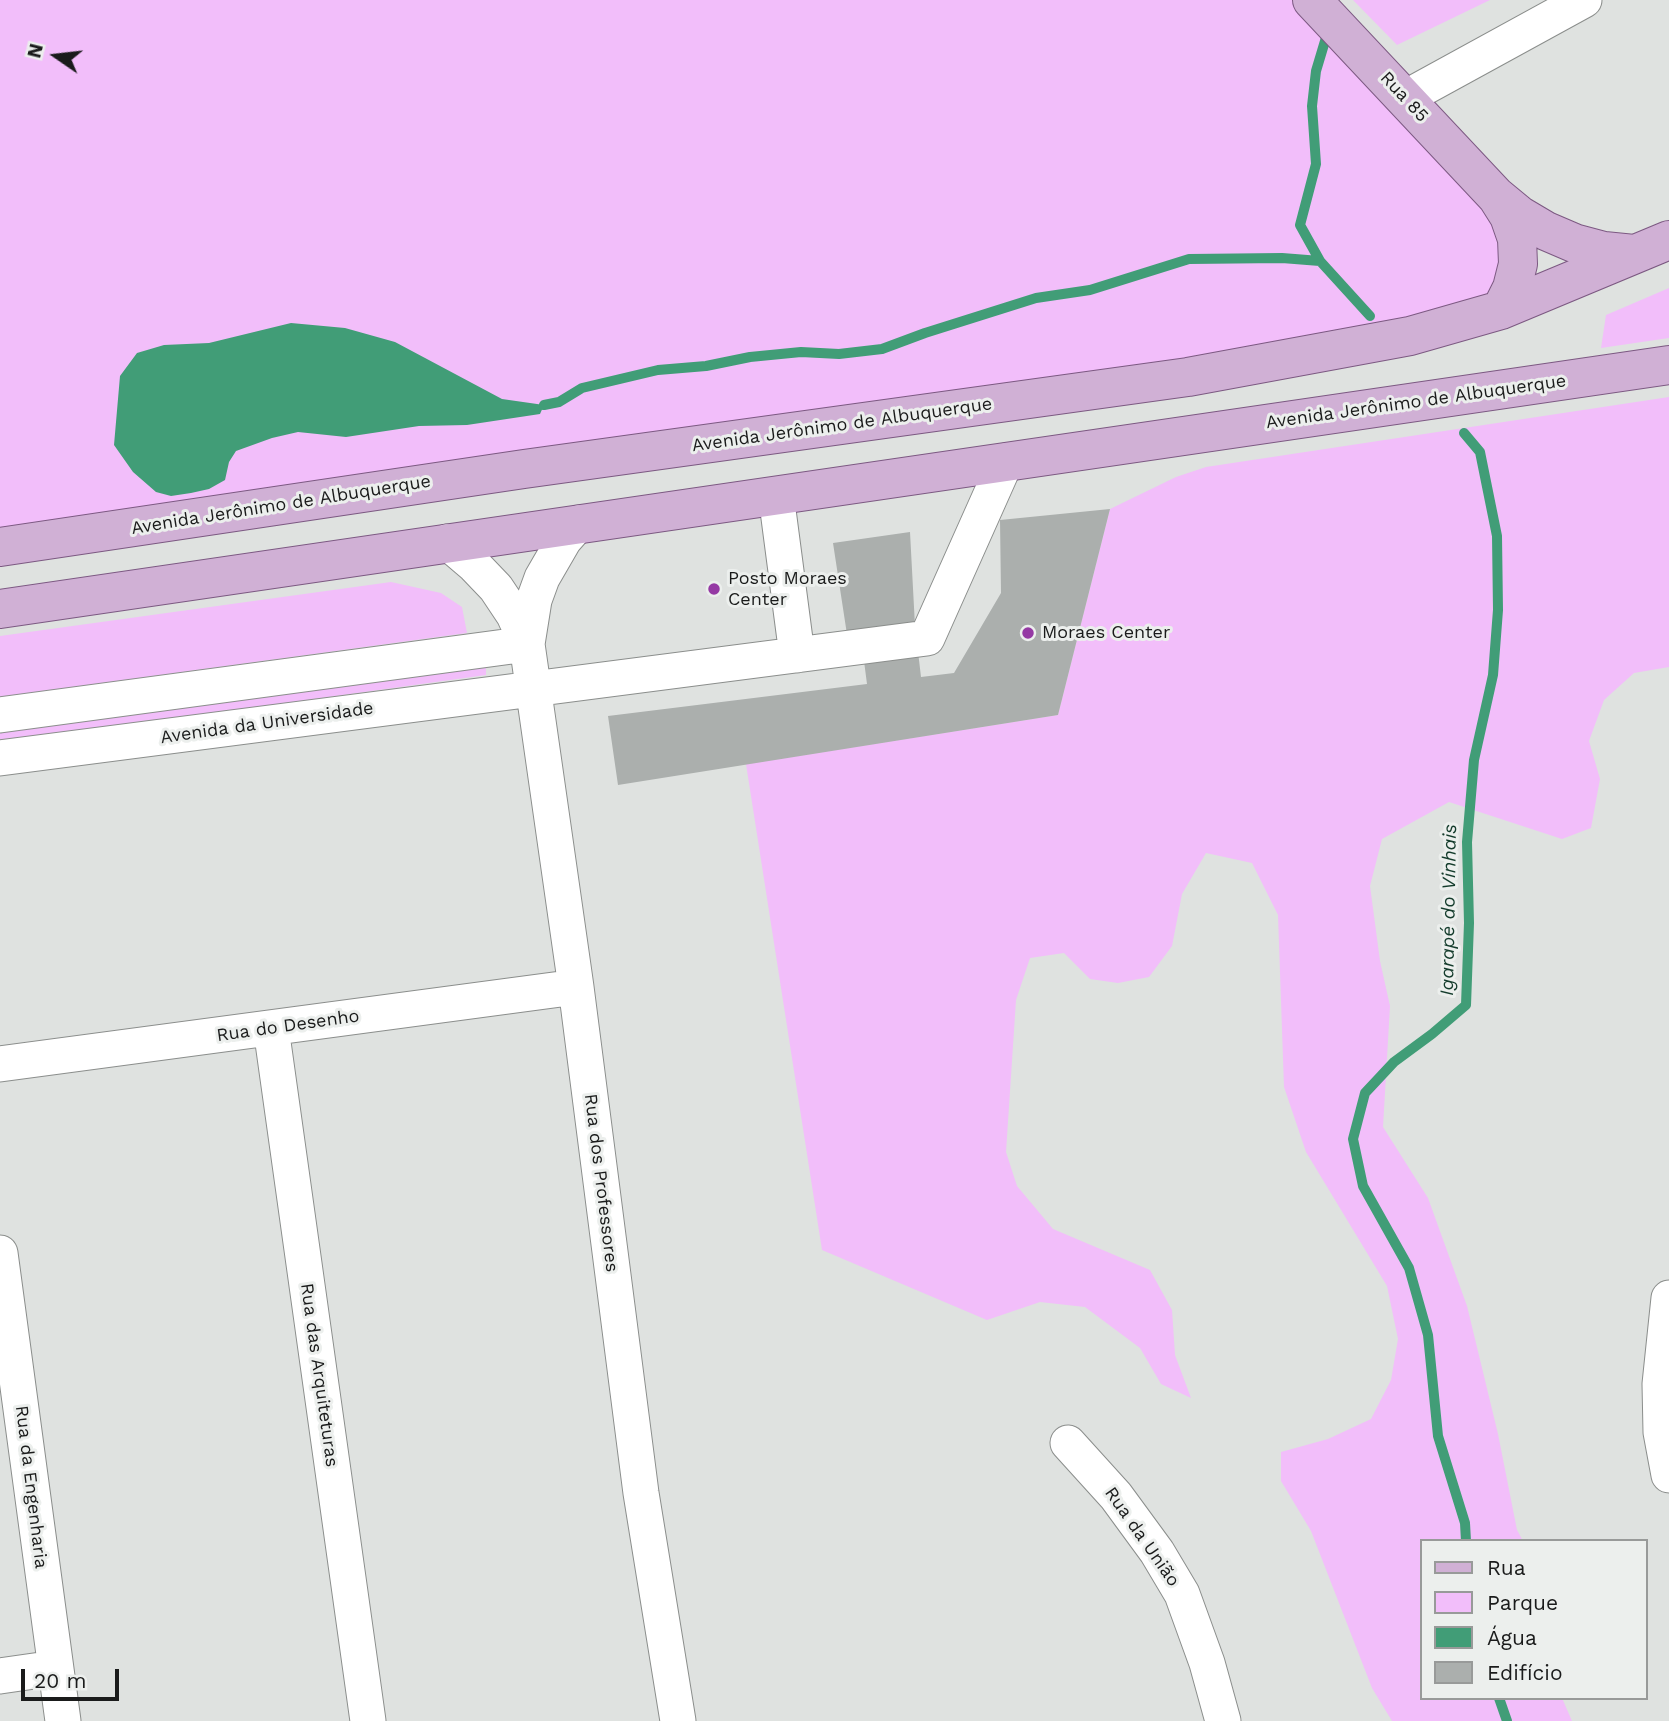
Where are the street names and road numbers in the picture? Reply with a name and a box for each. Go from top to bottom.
street label: Rua 85 [1375,67,1433,127]
street label: Avenida Jerônimo de Albuquerque [1264,370,1568,434]
street label: Avenida Jerônimo de Albuquerque [690,393,994,457]
street label: Avenida Jerônimo de Albuquerque [130,471,432,539]
street label: Avenida da Universidade [159,697,375,749]
street label: Rua do Desenho [215,1005,361,1047]
street label: Rua dos Professores [579,1093,623,1273]
street label: Rua das Arquiteturas [295,1282,343,1468]
street label: Rua da Engenharia [10,1404,52,1570]
street label: Rua da União [1100,1483,1184,1591]

